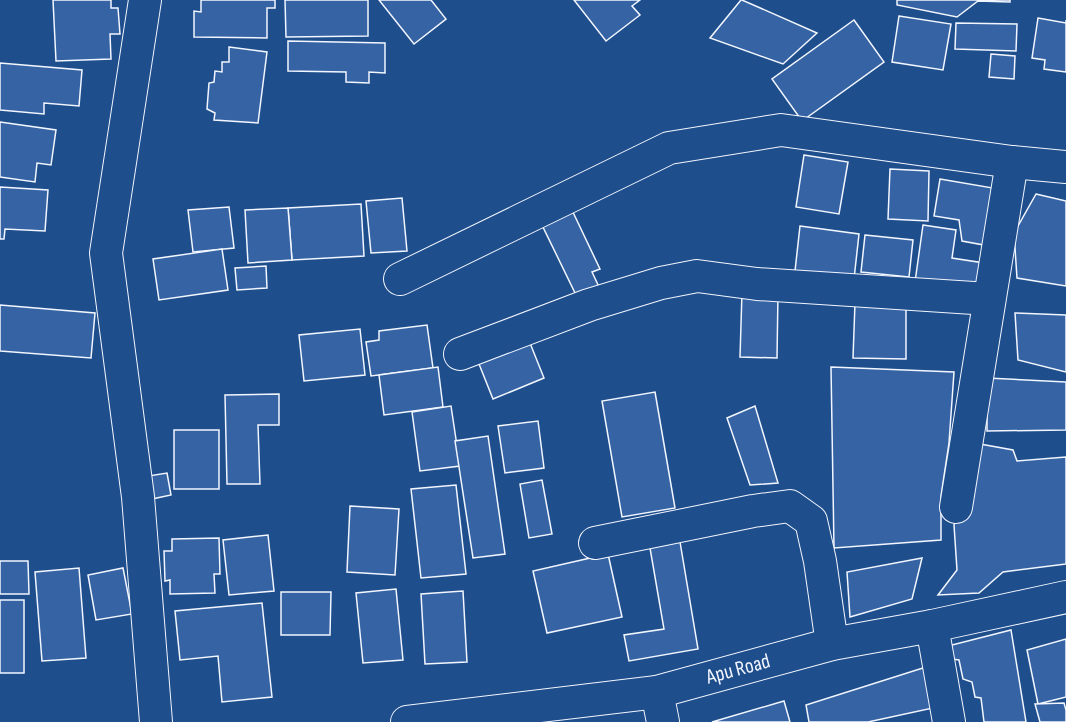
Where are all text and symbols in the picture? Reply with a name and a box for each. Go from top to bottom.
street label: Apu Road [702,648,773,690]

